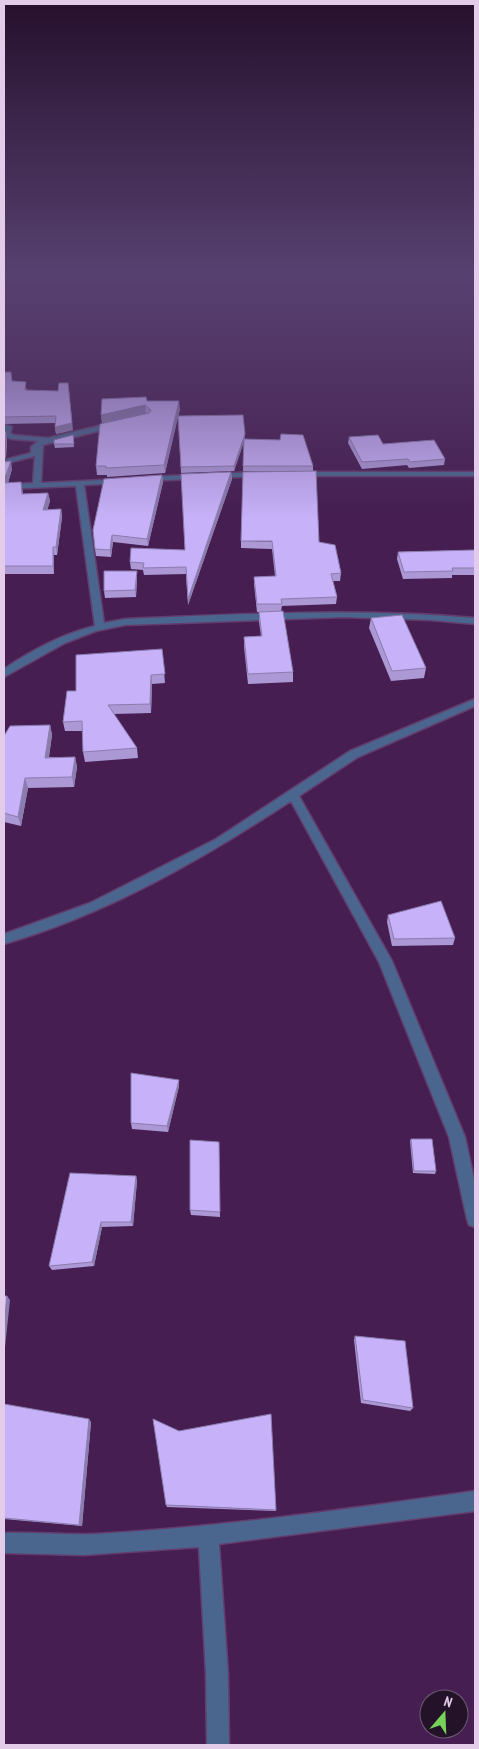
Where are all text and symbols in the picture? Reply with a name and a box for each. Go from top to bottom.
north arrow [419,1689,469,1739]
text: N [442,1692,455,1711]

